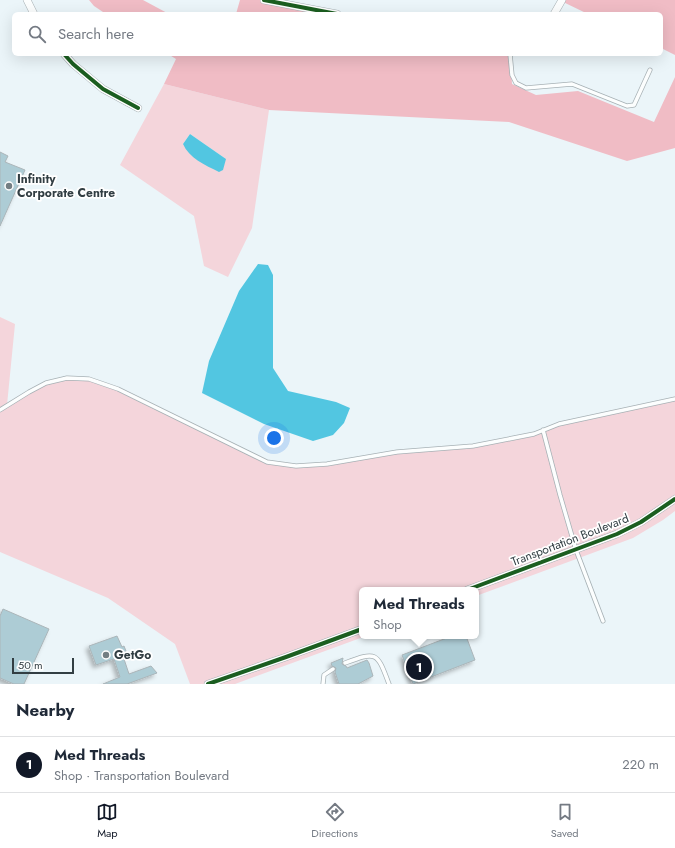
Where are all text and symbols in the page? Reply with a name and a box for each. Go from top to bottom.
search box [12,12,663,56]
icon: search [26,23,48,45]
text: Search here [58,23,134,45]
place label: Infinity Corporate Centre [17,170,115,202]
marker: Infinity Corporate Centre [4,181,14,191]
your location [264,428,284,448]
street label: Transportation Boulevard [509,509,631,571]
popup [359,587,479,639]
text: Med Threads [373,593,465,615]
text: Shop [373,615,402,634]
place label: GetGo [114,646,151,664]
marker: GetGo [101,650,111,660]
pin: 1 [406,652,432,682]
scale bar [12,656,74,675]
text: 50 m [18,657,43,673]
text: Nearby [16,698,74,722]
text: Med Threads [54,744,145,766]
text: 1 [26,755,32,774]
text: 220 m [622,755,659,774]
text: Shop · Transportation Boulevard [54,766,229,785]
tab: Map [96,801,118,841]
tab: Directions [311,801,358,841]
tab: Saved [551,801,579,841]

